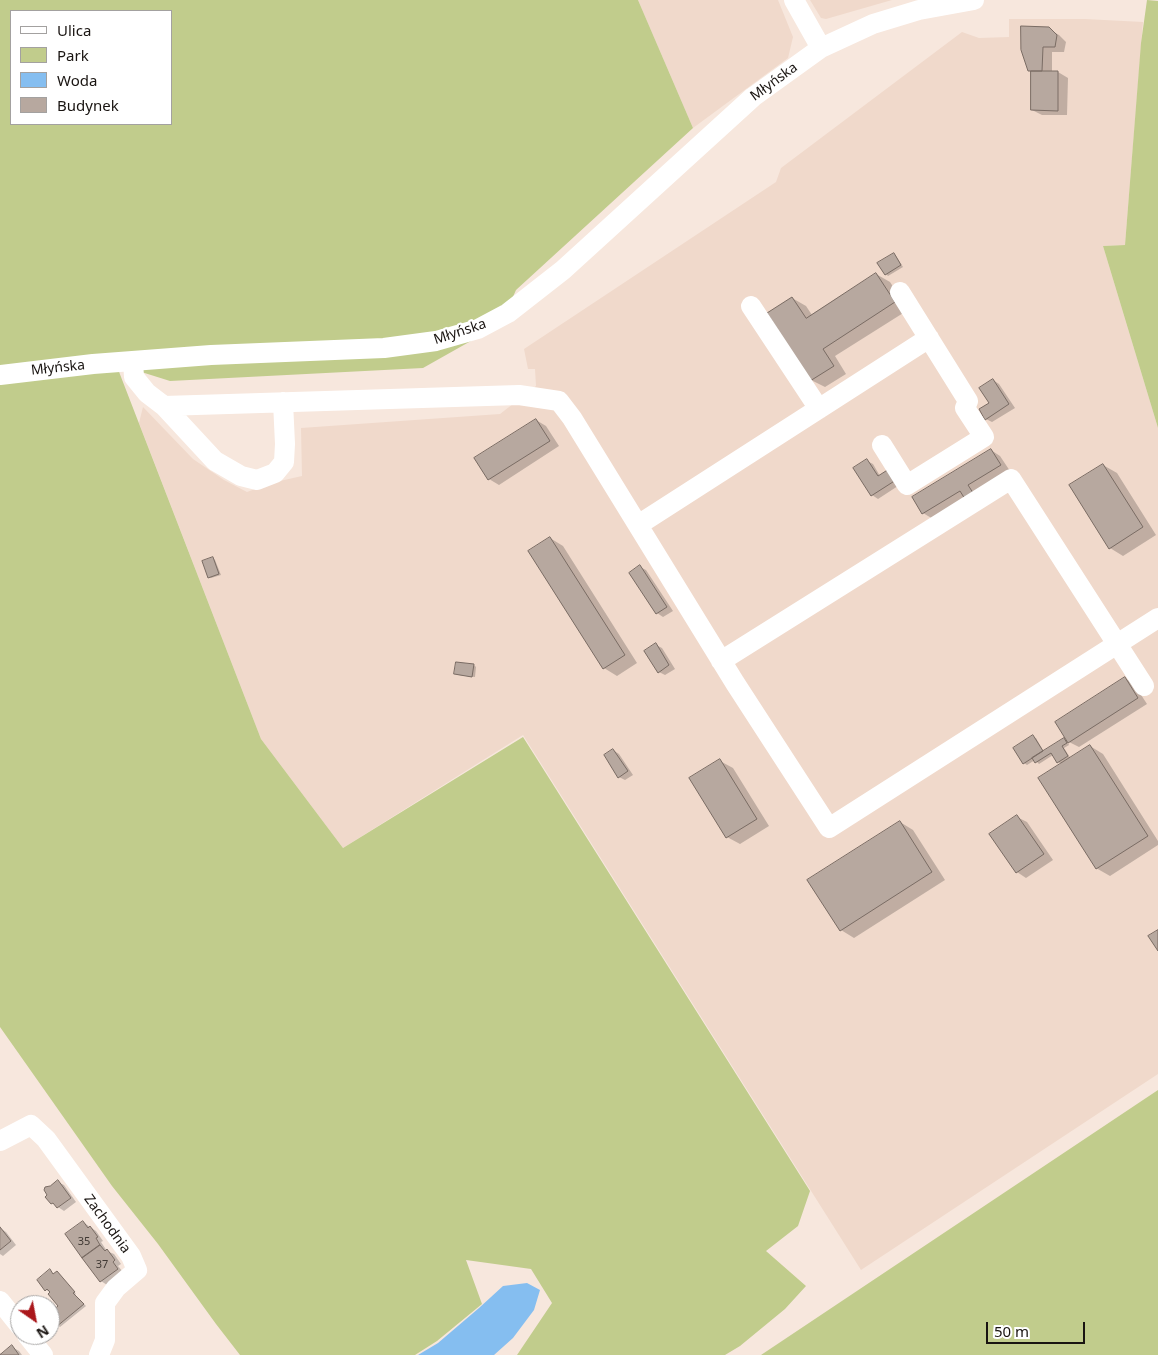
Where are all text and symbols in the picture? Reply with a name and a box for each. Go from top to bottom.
legend [10,10,172,125]
text: Ulica [57,20,91,40]
text: Park [57,45,89,65]
street label: Młyńska [747,59,801,105]
text: Woda [57,70,97,90]
text: Budynek [57,95,119,115]
street label: Młyńska [432,316,488,348]
street label: Młyńska [30,357,86,379]
street label: Zachodnia [80,1191,134,1257]
house number: 35 [78,1235,90,1249]
house number: 37 [96,1258,108,1272]
north arrow [10,1295,60,1345]
scale bar [988,1312,1087,1344]
text: N [33,1321,53,1343]
text: 50 m [994,1321,1029,1341]

